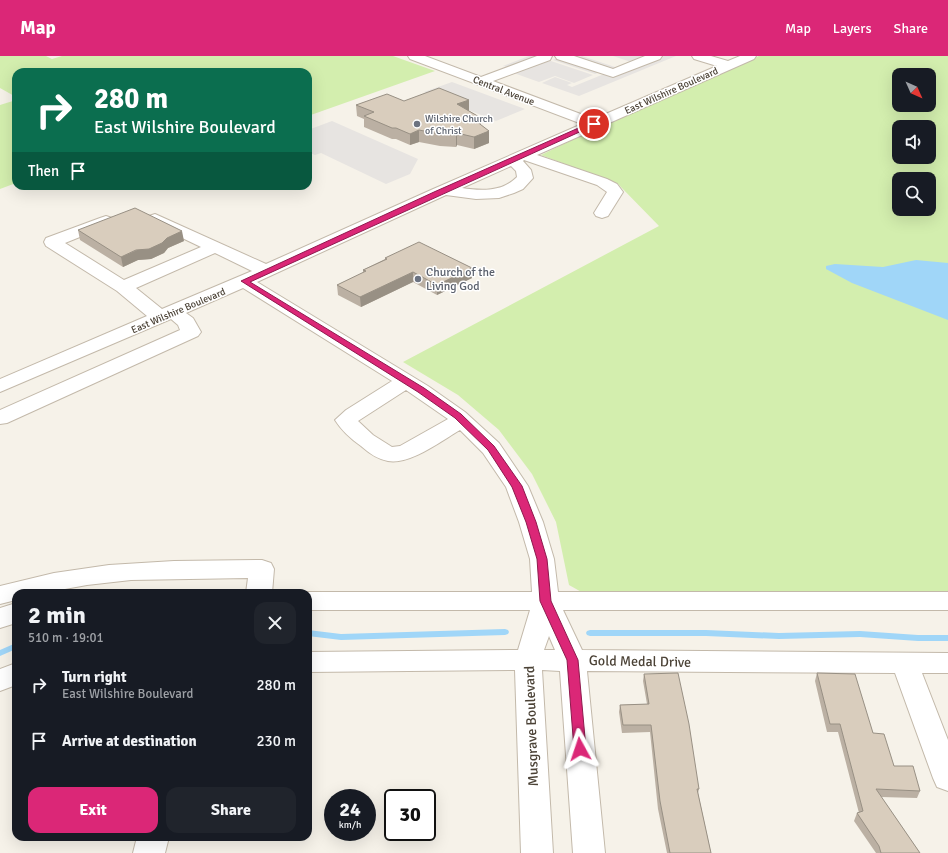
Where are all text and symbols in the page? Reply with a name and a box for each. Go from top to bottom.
text: Map [20,16,56,40]
text: Map [785,20,811,37]
text: Layers [833,20,872,37]
text: Share [894,20,928,37]
street label: East Wilshire Boulevard [623,65,720,117]
north arrow [892,68,936,112]
map controls [892,68,936,216]
street label: Central Avenue [471,74,536,108]
text: 280 m [94,82,168,116]
icon: right [28,84,80,136]
pin [577,107,611,141]
place label: Wilshire Church of Christ [425,113,493,137]
icon: arrive [583,113,605,135]
text: East Wilshire Boulevard [94,116,276,138]
marker: Wilshire Church of Christ [412,119,422,129]
button: sound [892,120,936,164]
icon: arrive [67,160,89,182]
text: Then [28,162,59,180]
button: search [892,172,936,216]
place label: Church of the Living God [426,265,495,294]
marker: Church of the Living God [413,274,423,284]
street label: East Wilshire Boulevard [130,286,227,336]
text: 2 min [28,600,86,630]
button: close [254,602,296,644]
text: 510 m · 19:01 [28,630,104,646]
street label: Gold Medal Drive [589,652,691,671]
street label: Musgrave Boulevard [521,665,542,787]
text: Turn right [62,668,127,686]
icon: right [28,674,50,696]
text: 280 m [256,676,296,694]
text: East Wilshire Boulevard [62,686,193,702]
position arrow [559,728,601,770]
icon: arrive [28,730,50,752]
text: Arrive at destination [62,732,197,750]
text: 230 m [256,732,296,750]
button: Exit [28,787,158,833]
button: Share [166,787,296,833]
speed limit sign: 30 [384,789,436,841]
text: 24 [339,797,361,822]
text: km/h [339,819,361,831]

